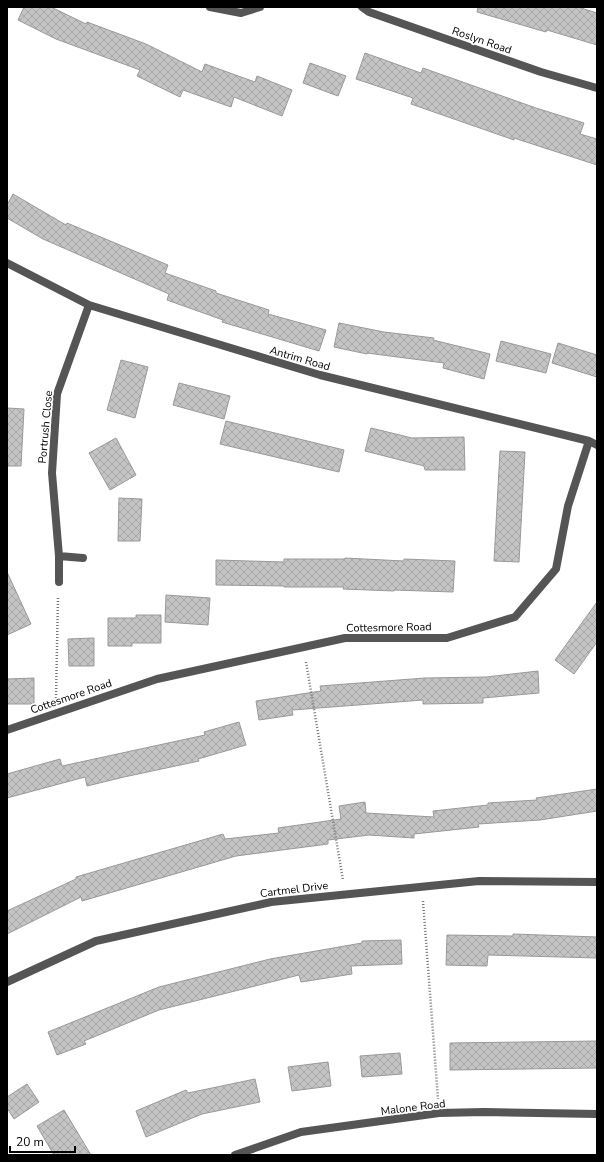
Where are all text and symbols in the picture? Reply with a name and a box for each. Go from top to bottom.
street label: Roslyn Road [450,23,514,58]
street label: Antrim Road [268,343,332,374]
street label: Portrush Close [35,390,56,464]
street label: Cottesmore Road [346,619,432,636]
street label: Cottesmore Road [28,675,114,717]
street label: Cartmel Drive [259,878,329,901]
street label: Malone Road [380,1096,446,1119]
scale bar [10,1128,75,1154]
text: 20 m [16,1134,44,1150]

